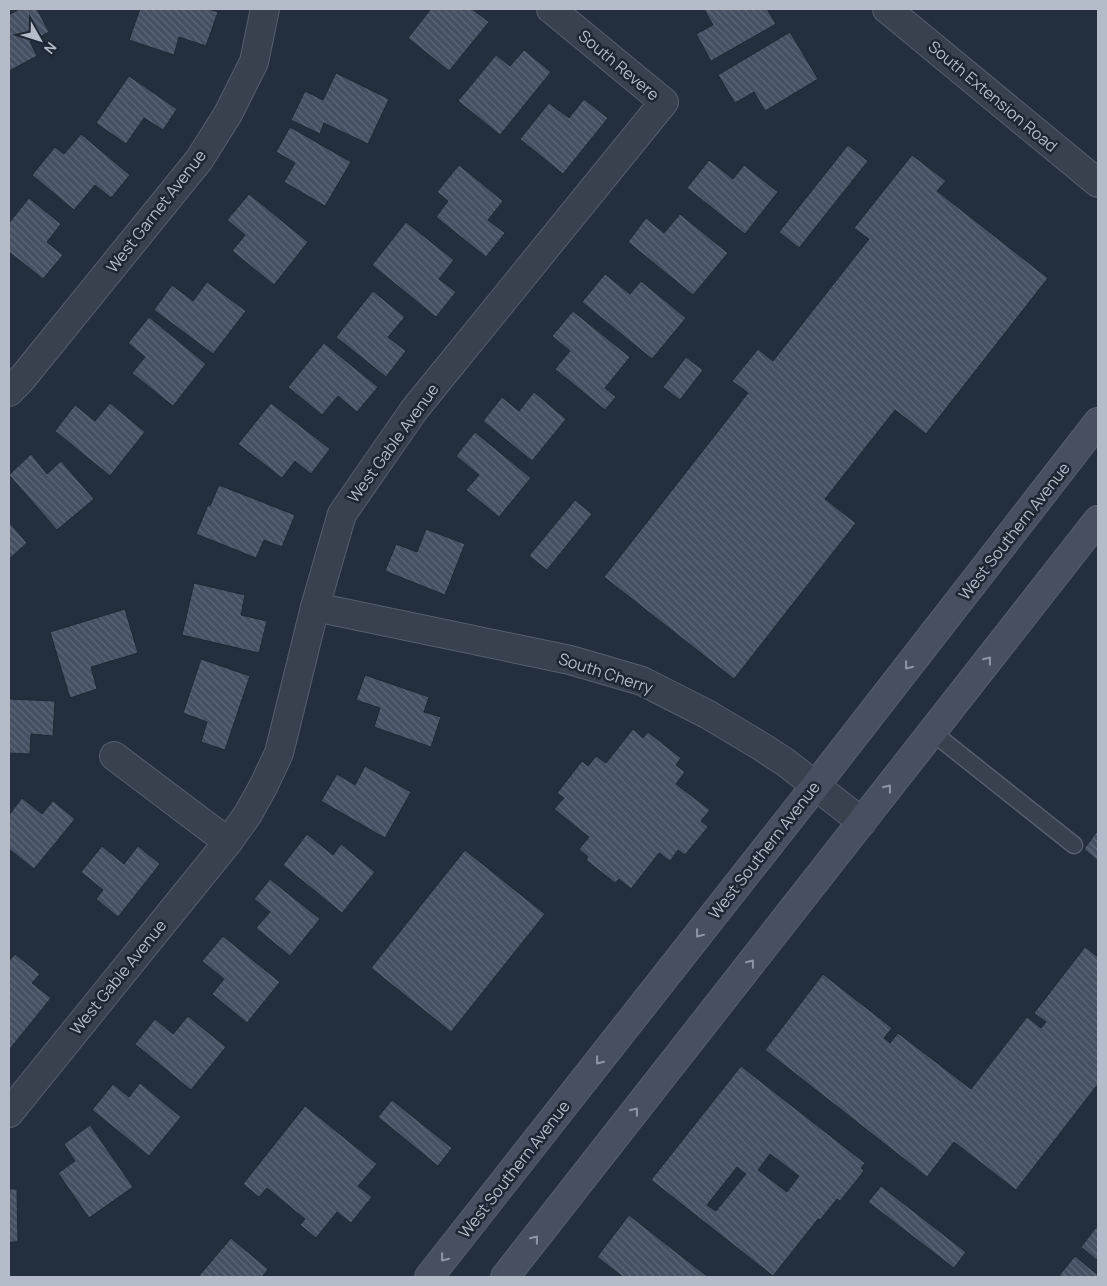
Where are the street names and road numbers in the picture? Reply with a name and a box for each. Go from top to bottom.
street label: South Revere [574,25,664,105]
street label: South Extension Road [924,35,1062,157]
street label: West Garnet Avenue [101,145,211,277]
street label: West Gable Avenue [342,379,444,507]
street label: West Southern Avenue [953,458,1075,604]
street label: South Cherry [556,647,657,699]
street label: West Southern Avenue [703,777,825,923]
street label: West Gable Avenue [65,915,171,1039]
street label: West Southern Avenue [453,1096,575,1242]

